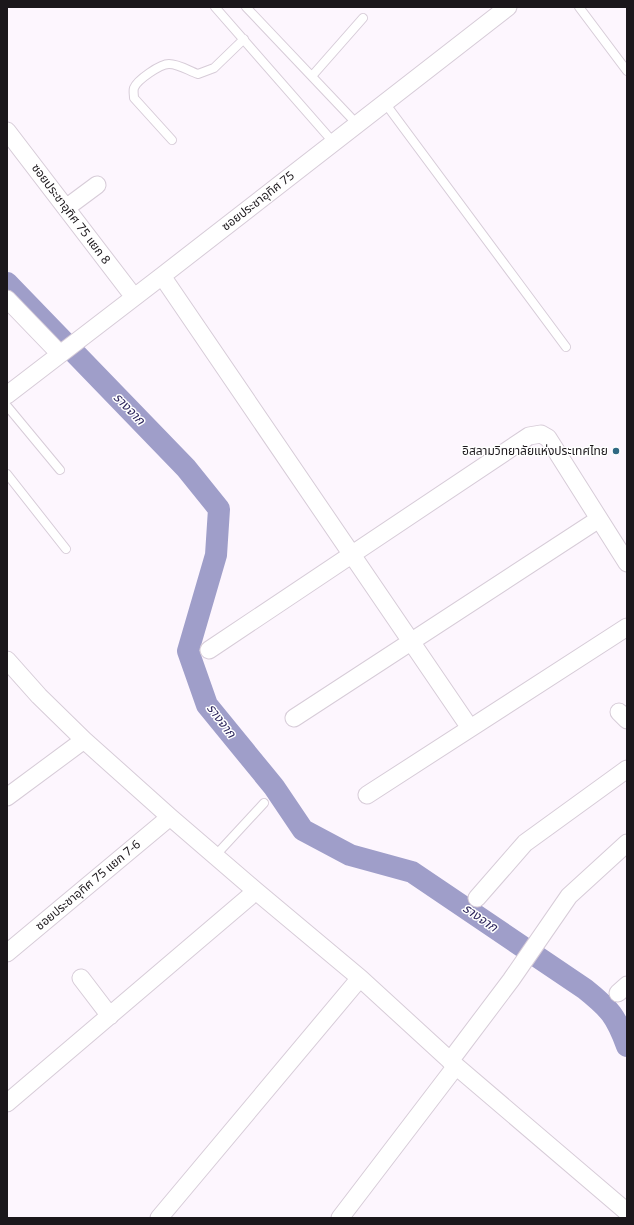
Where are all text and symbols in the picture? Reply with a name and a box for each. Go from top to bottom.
street label: ซอยประชาอุทิศ 75 แยก 8 [27,160,115,268]
street label: ซอยประชาอุทิศ 75 [218,167,298,235]
water label: รางจาก [108,388,150,431]
place label: อิสลามวิทยาลัยแห่งประเทศไทย [462,442,608,460]
marker: อิสลามวิทยาลัยแห่งประเทศไทย [611,446,621,456]
water label: รางจาก [201,700,241,743]
street label: ซอยประชาอุทิศ 75 แยก 7-6 [31,835,145,934]
water label: รางจาก [458,899,503,938]

